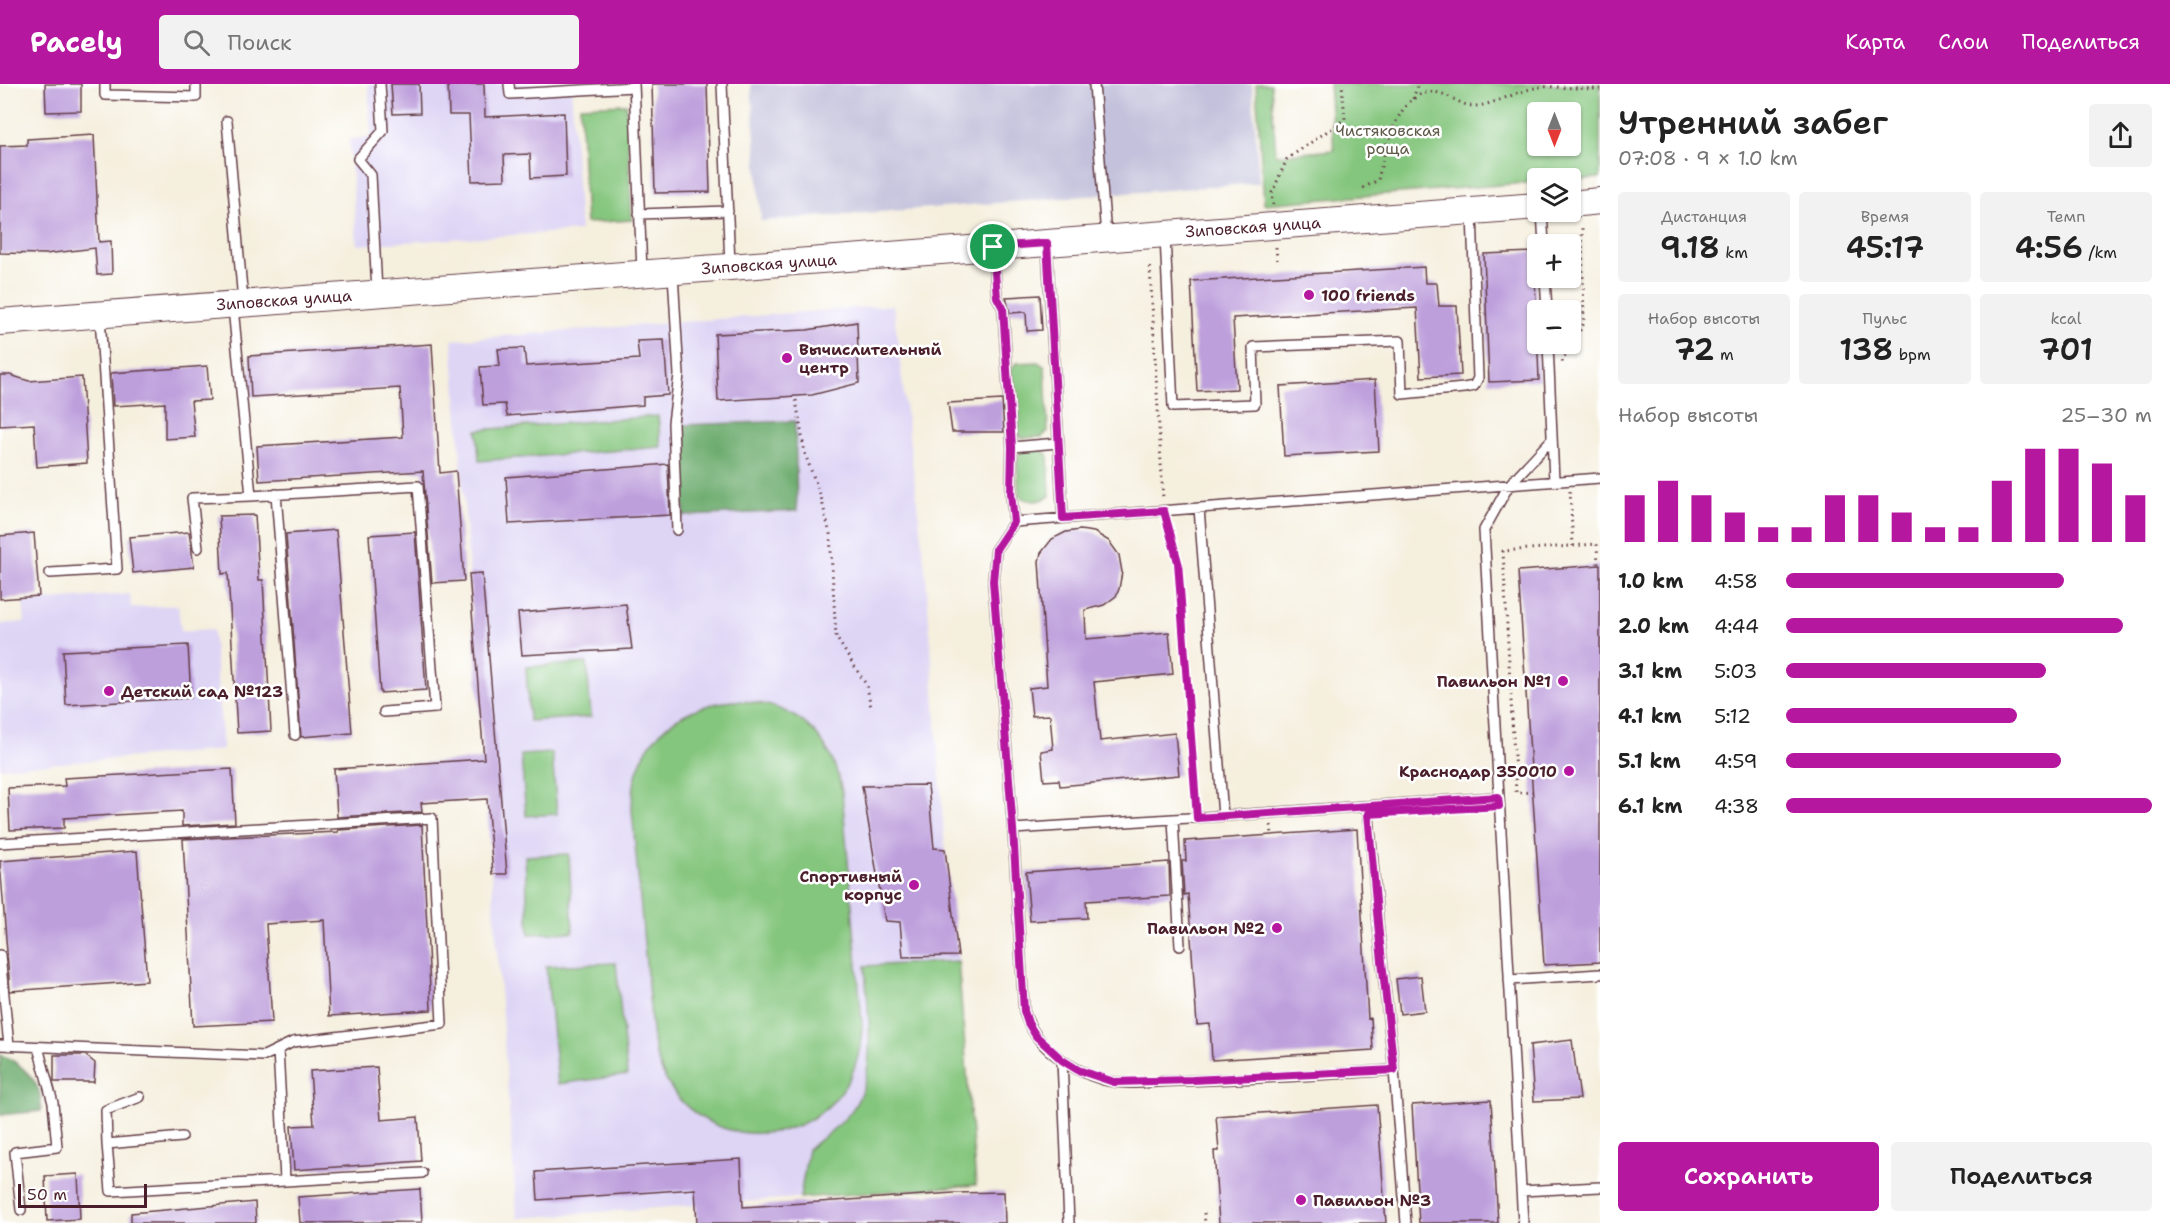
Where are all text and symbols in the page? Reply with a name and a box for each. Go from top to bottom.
search box [159,15,579,69]
text: Pacely [30,23,123,61]
icon: search [180,26,213,59]
text: Поиск [228,28,292,57]
text: Карта [1845,28,1905,56]
text: Слои [1938,28,1989,56]
text: Поделиться [2022,28,2140,56]
text: Утренний забег [1618,100,1888,145]
north arrow [1527,102,1581,156]
map controls [1527,102,1581,354]
button: share [2089,104,2152,167]
park label: Чистяковская роща [1335,120,1441,159]
text: 07:08 · 9 × 1.0 km [1618,145,1798,171]
button: layers [1527,168,1581,222]
text: Дистанция [1661,206,1747,227]
text: Время [1861,206,1909,227]
text: Темп [2047,206,2085,227]
street label: Зиповская улица [1185,212,1322,242]
pin [967,221,1018,272]
text: 9.18 [1660,227,1720,268]
text: 45:17 [1846,227,1924,268]
text: 4:56 [2015,227,2083,268]
icon: arrive [976,230,1009,263]
button: + [1527,234,1581,288]
text: km [1720,242,1748,263]
text: /km [2083,242,2117,263]
street label: Зиповская улица [701,249,838,279]
street label: Зиповская улица [216,285,353,315]
place label: 100 friends [1321,285,1415,306]
marker: 100 friends [1302,288,1316,302]
button: − [1527,300,1581,354]
text: Набор высоты [1648,308,1760,329]
text: Пульс [1863,308,1907,329]
text: kcal [2050,308,2082,329]
text: 72 [1674,329,1714,370]
text: 138 [1839,329,1893,370]
text: 701 [2039,329,2093,370]
place label: Вычислительный центр [799,339,942,378]
text: m [1714,344,1734,365]
text: bpm [1893,344,1931,365]
marker: Вычислительный центр [780,351,794,365]
text: Набор высоты [1618,402,1758,428]
text: 25–30 m [2060,402,2152,428]
text: 1.0 km [1618,568,1683,594]
text: 4:58 [1714,568,1758,594]
text: 2.0 km [1618,613,1689,639]
text: 4:44 [1714,613,1759,639]
text: 3.1 km [1618,658,1682,684]
text: 5:03 [1714,658,1757,684]
place label: Павильон №1 [1437,671,1551,692]
marker: Павильон №1 [1556,674,1570,688]
place label: Детский сад №123 [121,681,283,702]
marker: Детский сад №123 [102,684,116,698]
text: 4.1 km [1618,703,1682,729]
text: 5:12 [1714,703,1751,729]
text: 5.1 km [1618,748,1681,774]
text: 4:59 [1714,748,1758,774]
place label: Краснодар 350010 [1399,761,1557,782]
marker: Краснодар 350010 [1562,764,1576,778]
text: 6.1 km [1618,793,1682,819]
text: 4:38 [1714,793,1759,819]
place label: Спортивный корпус [799,866,902,905]
marker: Спортивный корпус [907,878,921,892]
place label: Павильон №2 [1147,918,1265,939]
marker: Павильон №2 [1270,921,1284,935]
button: Сохранить [1618,1142,1879,1211]
button: Поделиться [1891,1142,2152,1211]
scale bar [18,1181,147,1208]
text: 50 m [27,1184,67,1205]
place label: Павильон №3 [1313,1190,1431,1211]
marker: Павильон №3 [1294,1193,1308,1207]

